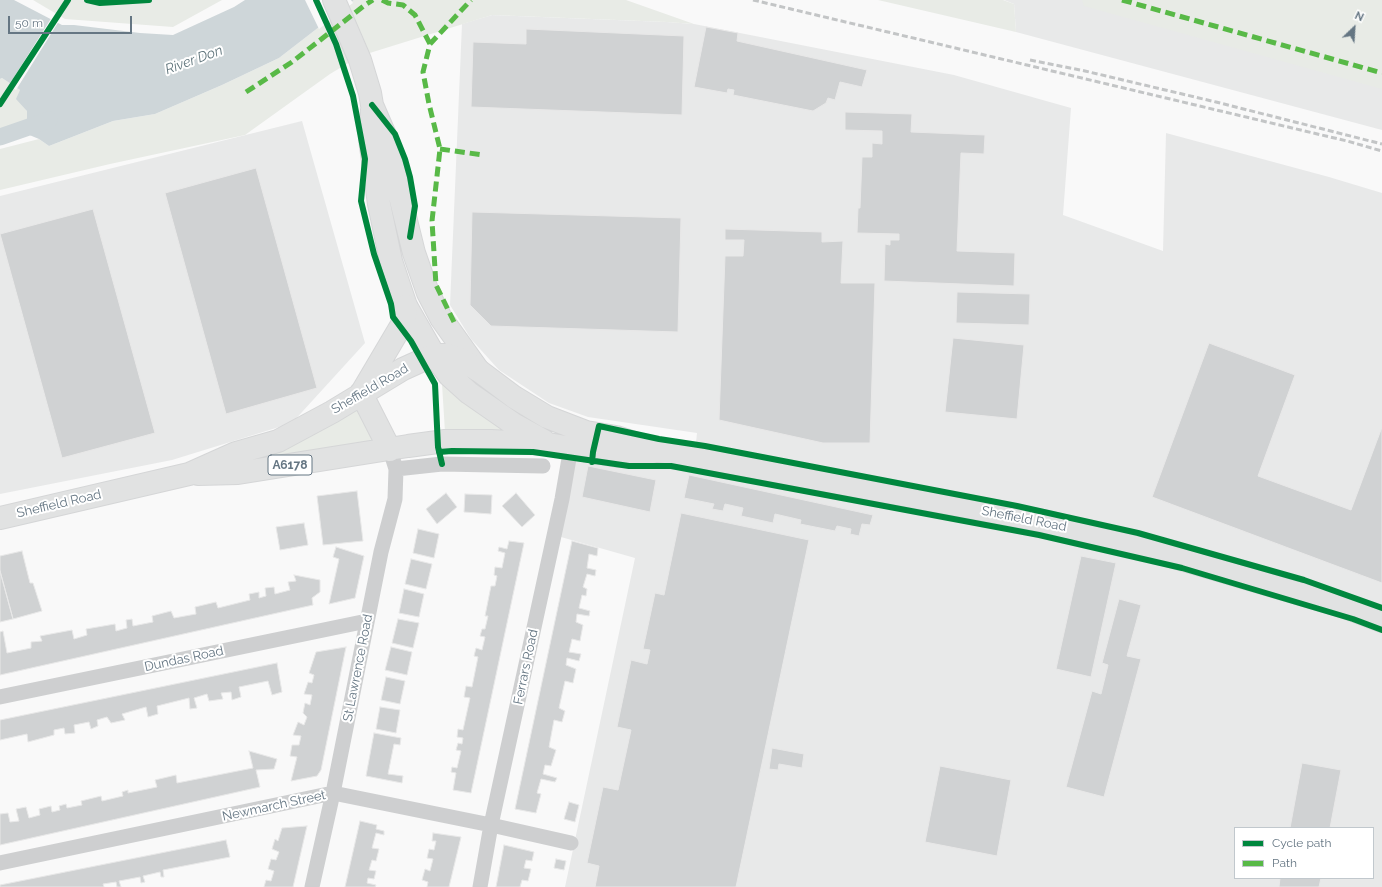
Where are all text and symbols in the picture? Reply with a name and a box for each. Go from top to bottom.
scale bar [10,8,134,34]
north arrow [1334,8,1374,48]
text: N [1353,9,1366,24]
text: 50 m [15,16,43,30]
water label: River Don [163,42,225,78]
street label: Sheffield Road [329,361,411,417]
road number: A6178 [268,455,312,475]
street label: Sheffield Road [15,487,103,521]
street label: Sheffield Road [980,503,1068,535]
street label: St Lawrence Road [340,613,376,723]
street label: Ferrars Road [510,628,542,706]
street label: Dundas Road [143,643,225,675]
street label: Newmarch Street [221,787,327,825]
legend [1234,827,1374,879]
text: Cycle path [1272,836,1331,850]
text: Path [1272,856,1297,870]

